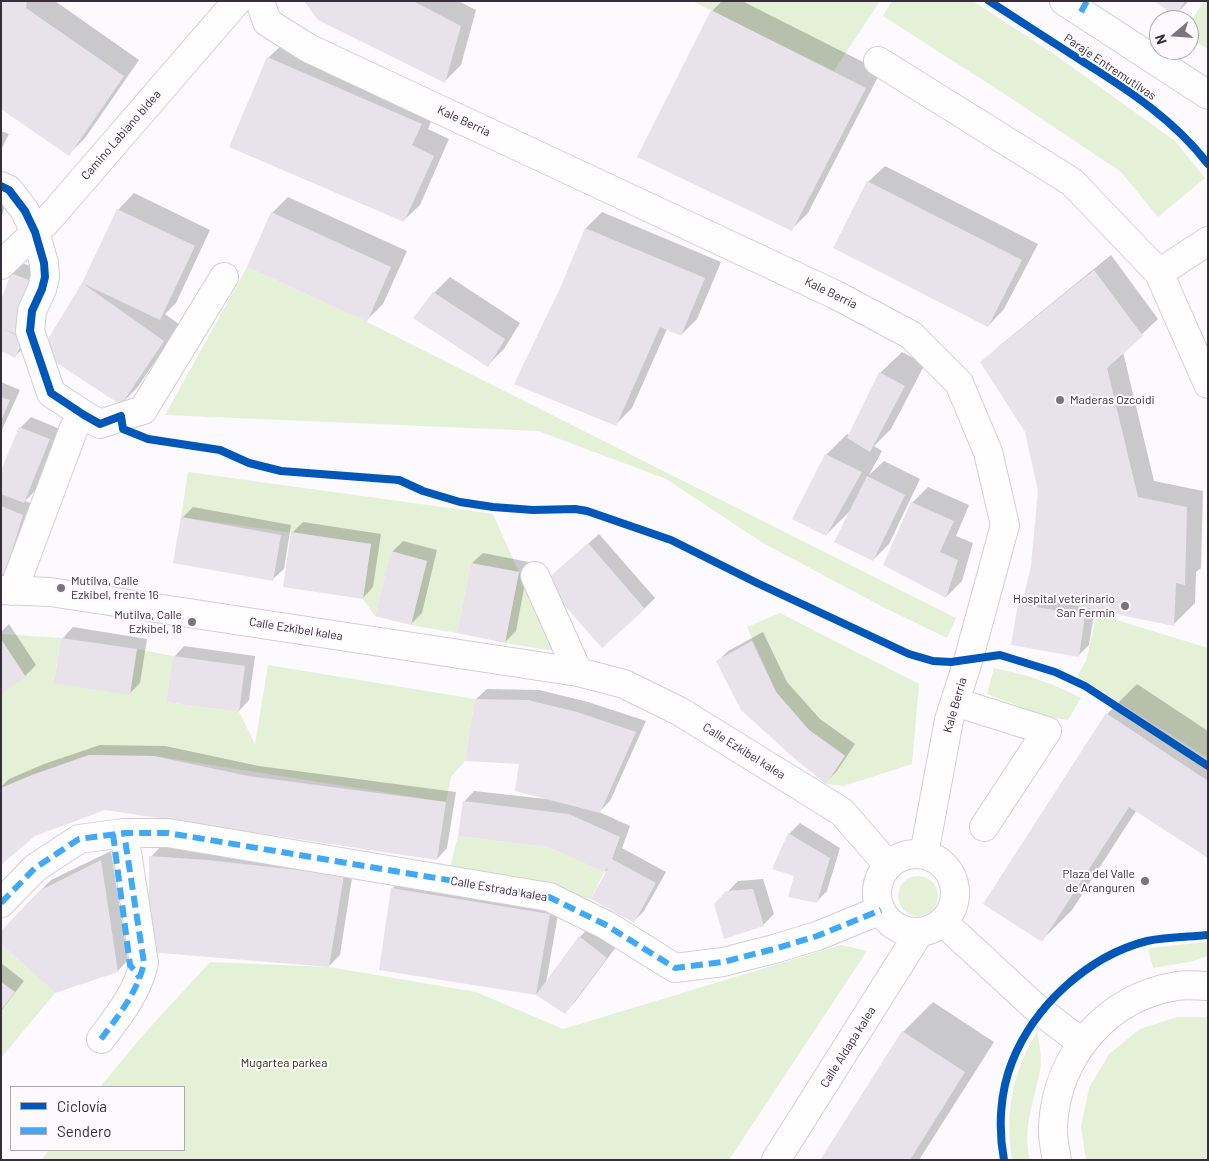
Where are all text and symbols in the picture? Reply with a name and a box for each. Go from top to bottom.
north arrow [1149,10,1199,60]
street label: Paraje Entremutilvas [1061,31,1159,103]
text: N [1151,32,1170,47]
street label: Camino Labiano bidea [78,87,164,183]
street label: Kale Berria [435,102,493,140]
street label: Kale Berria [802,274,860,312]
place label: Maderas Ozcoidi [1070,393,1155,407]
marker: Maderas Ozcoidi [1054,394,1066,406]
place label: Mutilva, Calle Ezkibel, frente 16 [71,574,159,602]
marker: Mutilva, Calle Ezkibel, frente 16 [55,582,67,594]
place label: Hospital veterinario San Fermin [1013,592,1115,620]
marker: Hospital veterinario San Fermin [1119,600,1131,612]
place label: Mutilva, Calle Ezkibel, 18 [114,608,182,636]
street label: Calle Ezkibel kalea [248,614,344,644]
marker: Mutilva, Calle Ezkibel, 18 [186,616,198,628]
street label: Kale Berria [940,676,970,734]
street label: Calle Ezkibel kalea [700,720,788,782]
place label: Plaza del Valle de Aranguren [1062,867,1135,895]
street label: Calle Estrada kalea [450,873,548,905]
marker: Plaza del Valle de Aranguren [1139,875,1151,887]
street label: Calle Aldapa kalea [817,1004,879,1090]
park label: Mugartea parkea [241,1056,327,1070]
legend [10,1086,185,1151]
text: Ciclovía [57,1097,107,1115]
text: Sendero [57,1122,111,1140]

